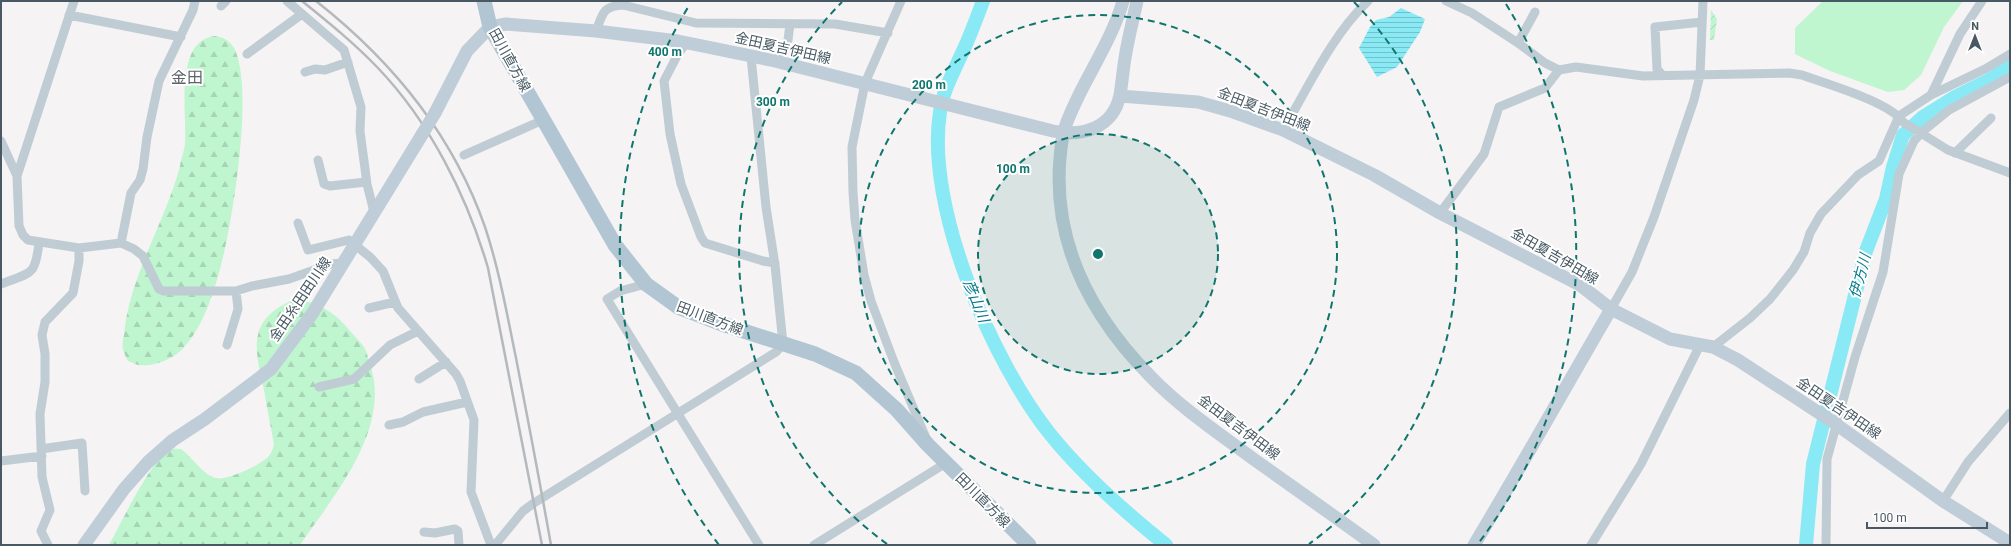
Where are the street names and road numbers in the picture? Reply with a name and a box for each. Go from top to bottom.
street label: 田川直方線 [486,26,534,94]
street label: 金田夏吉伊田線 [733,29,833,67]
street label: 金田夏吉伊田線 [1215,84,1313,134]
street label: 金田夏吉伊田線 [1509,225,1601,287]
street label: 金田糸田田川線 [266,254,334,344]
street label: 田川直方線 [674,298,746,338]
street label: 金田夏吉伊田線 [1794,374,1884,442]
street label: 金田夏吉伊田線 [1195,391,1283,463]
street label: 田川直方線 [953,470,1013,530]

